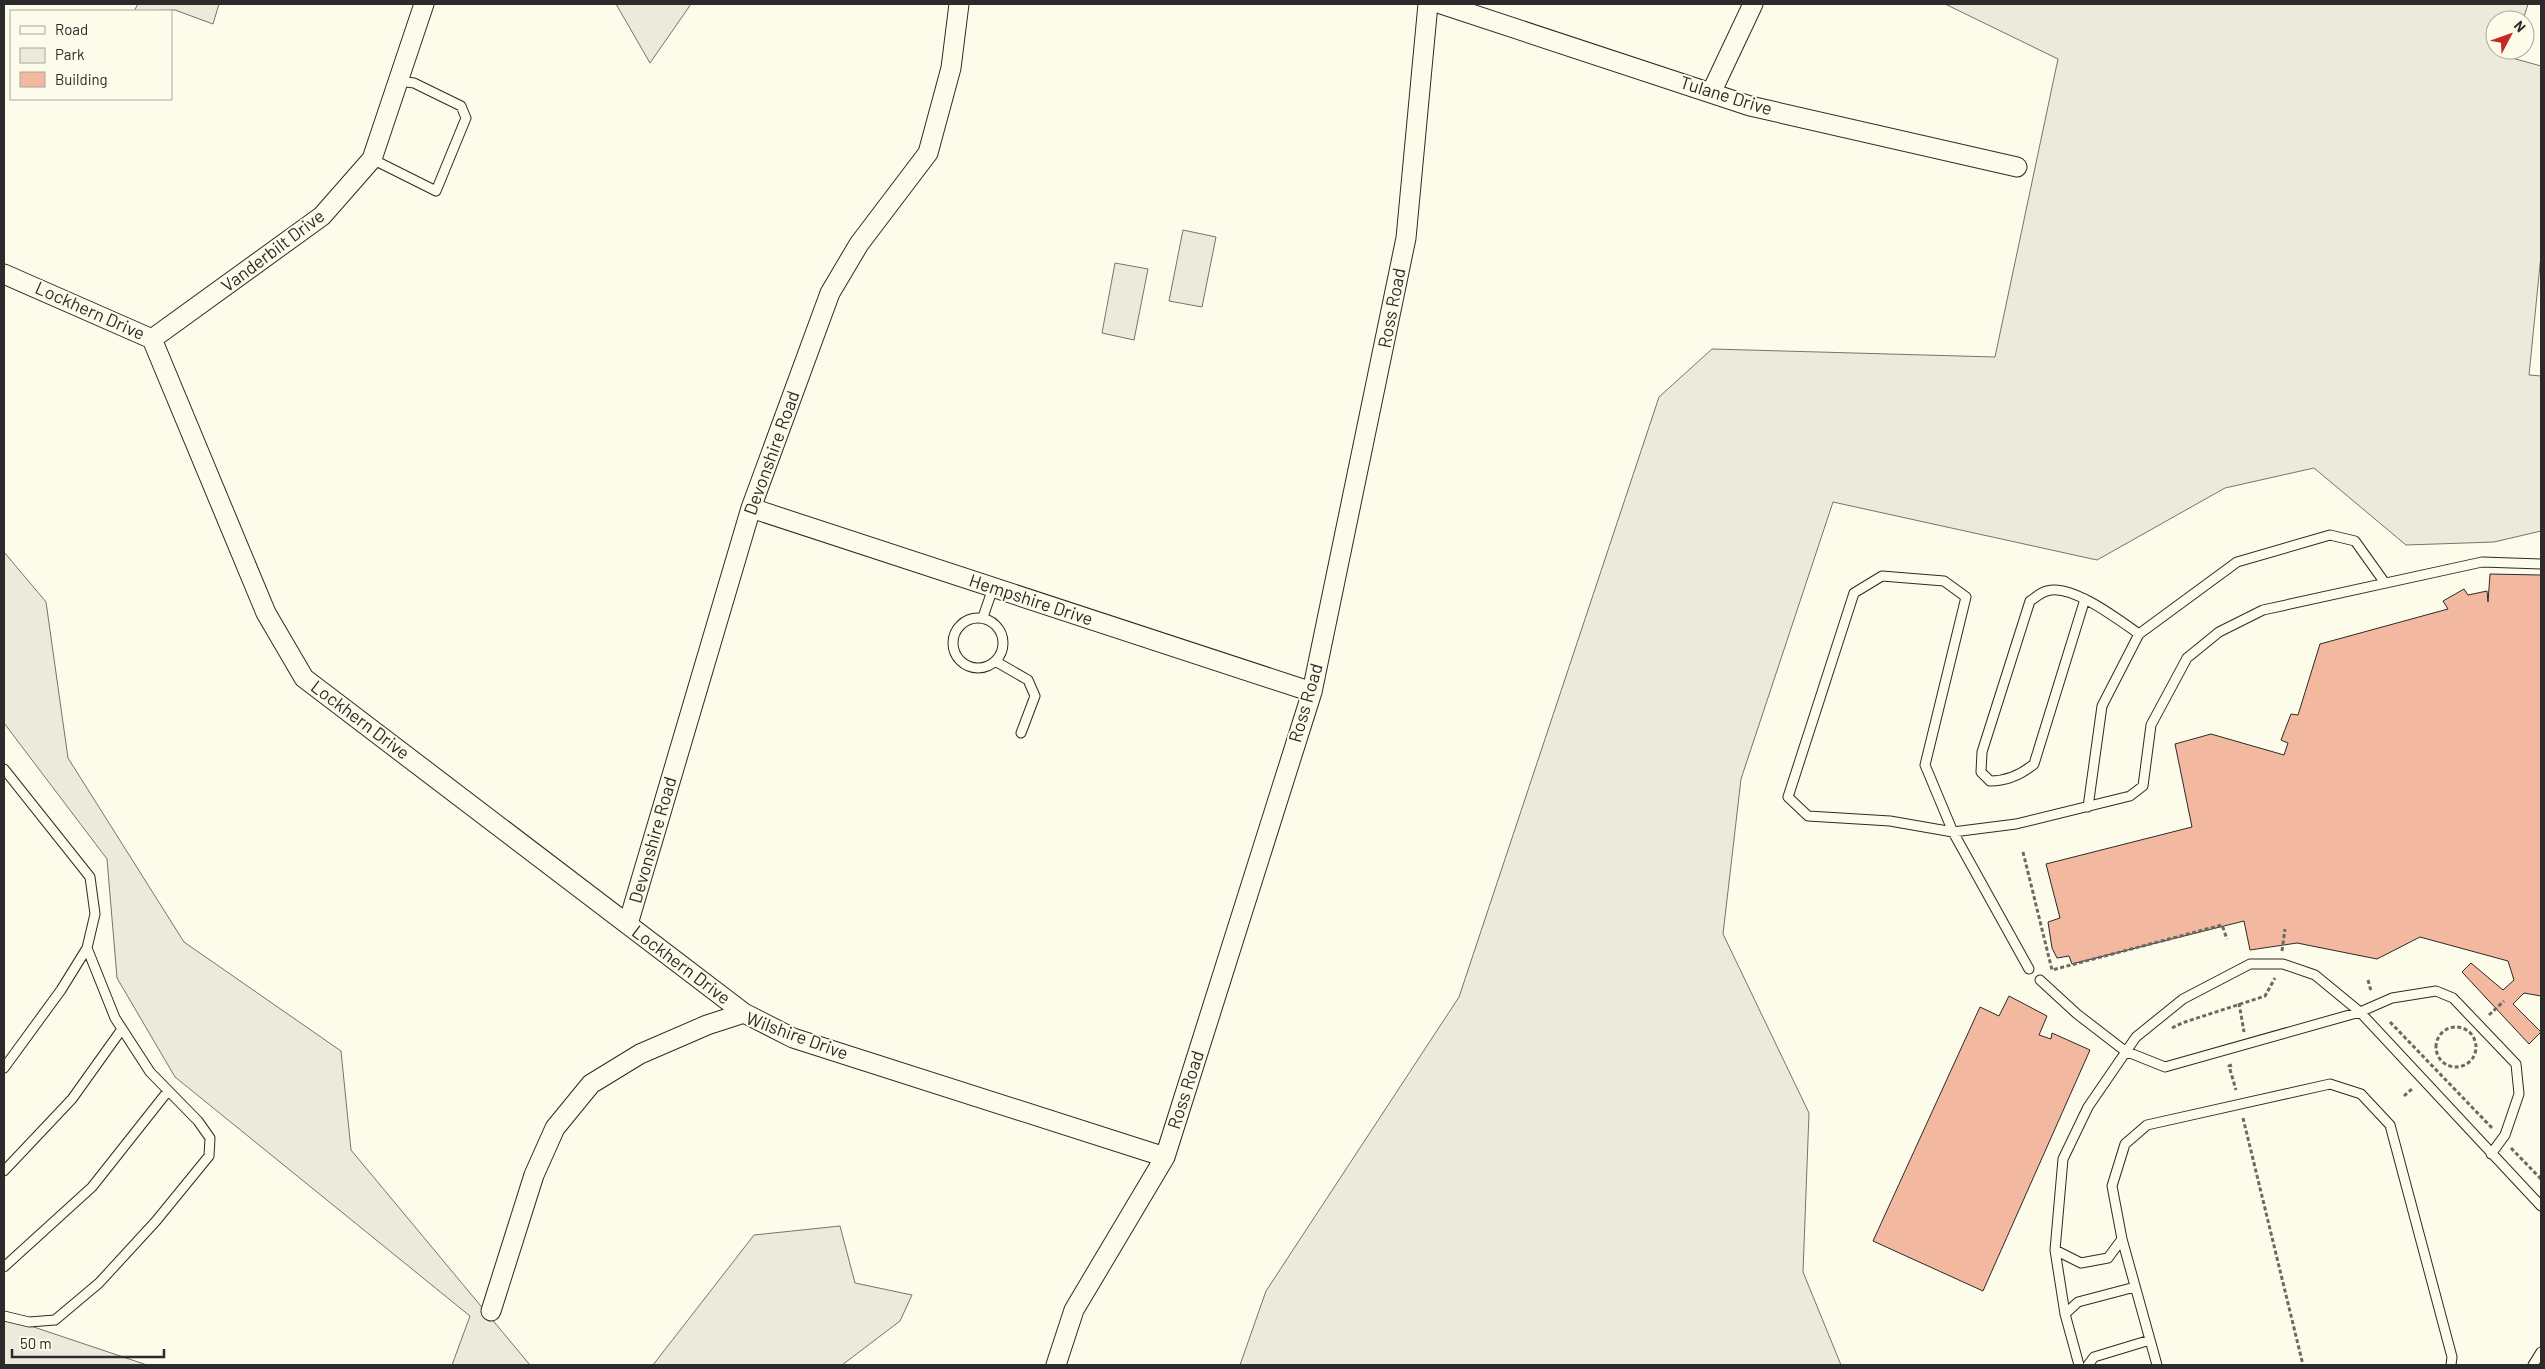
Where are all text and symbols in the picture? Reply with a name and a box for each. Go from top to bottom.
legend [10,10,172,100]
north arrow [2485,10,2535,60]
text: N [2511,17,2530,35]
text: Road [55,20,88,38]
text: Park [55,45,85,63]
text: Building [55,70,108,88]
street label: Tulane Drive [1677,71,1775,119]
street label: Vanderbilt Drive [217,204,328,296]
street label: Ross Road [1372,266,1410,350]
street label: Lockhern Drive [32,276,149,344]
street label: Devonshire Road [738,388,804,518]
street label: Hempshire Drive [967,569,1096,629]
street label: Ross Road [1283,661,1327,745]
street label: Lockhern Drive [307,675,414,763]
street label: Devonshire Road [623,774,681,906]
street label: Lockhern Drive [628,920,735,1008]
street label: Wilshire Drive [743,1006,851,1064]
street label: Ross Road [1162,1048,1208,1132]
scale bar [12,1326,165,1358]
text: 50 m [20,1334,52,1352]

